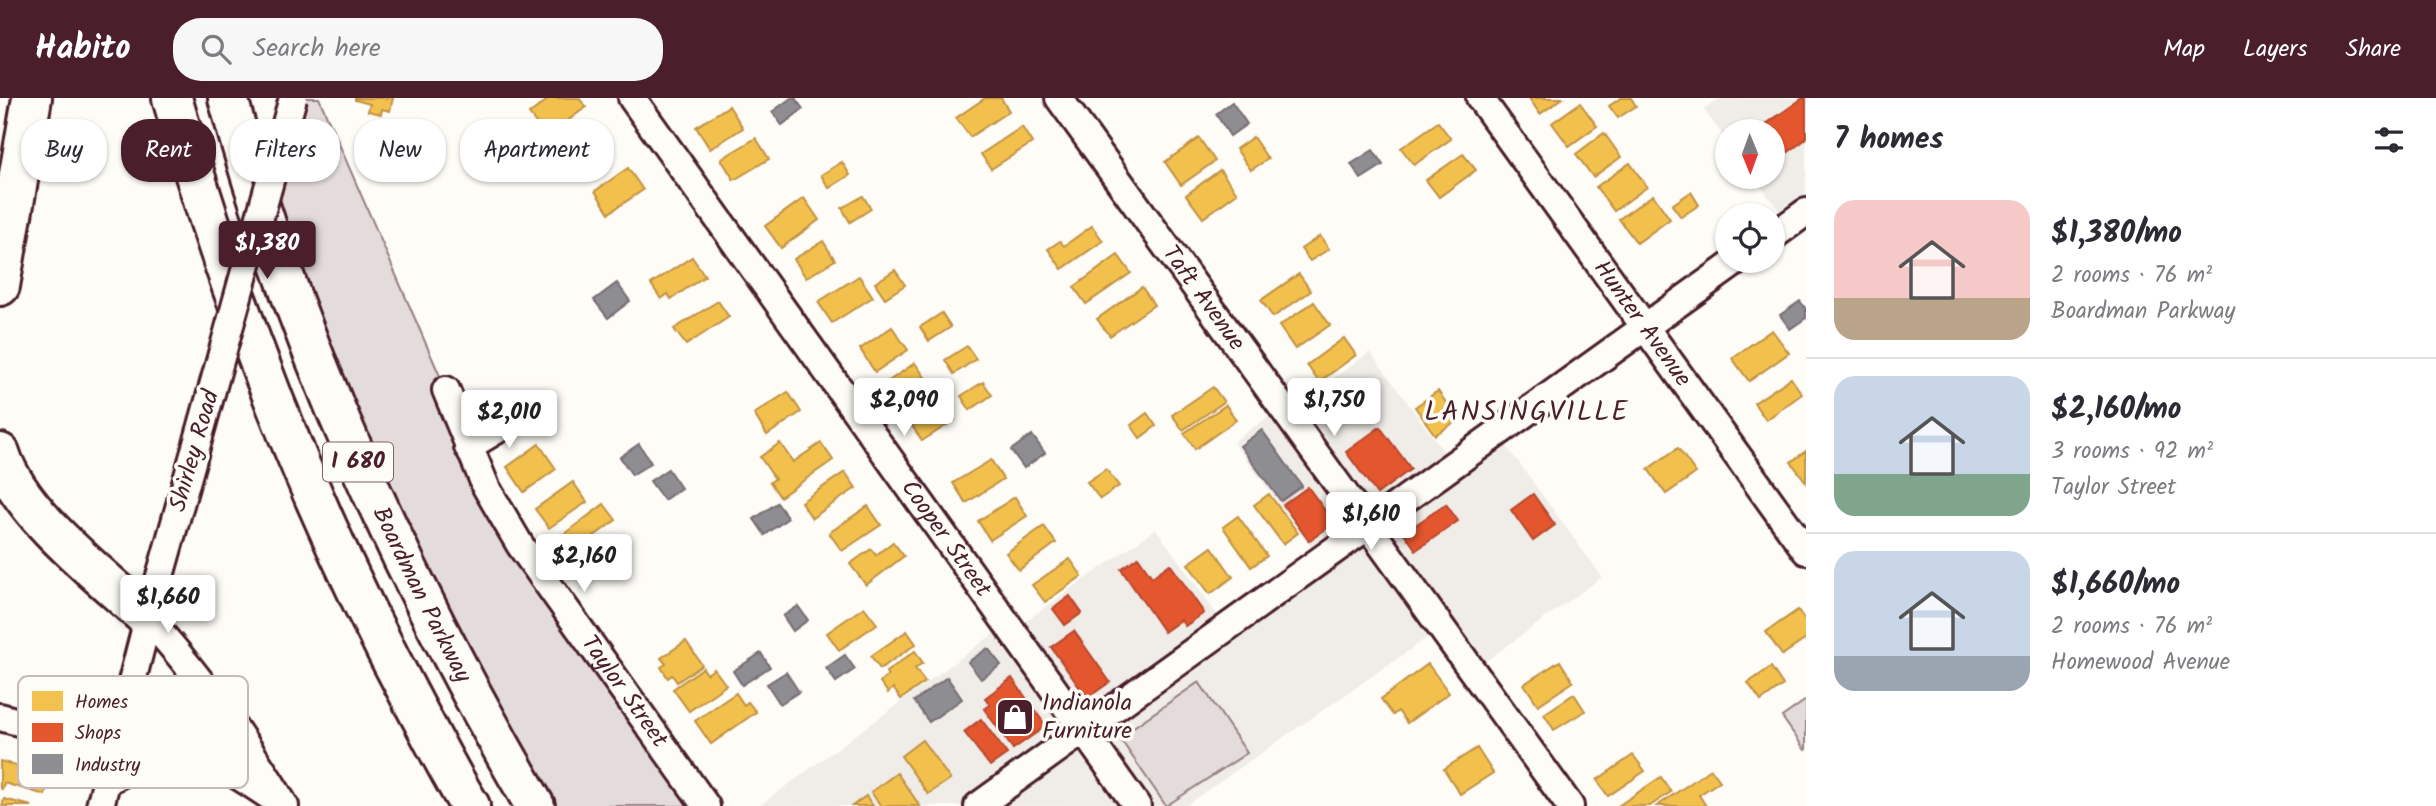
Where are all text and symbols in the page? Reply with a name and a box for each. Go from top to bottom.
search box [173,18,663,81]
text: Habito [35,23,131,76]
text: Search here [253,28,381,70]
icon: search [197,30,235,68]
text: Map [2163,30,2205,69]
text: Layers [2243,30,2307,69]
text: Share [2345,30,2401,69]
text: 7 homes [1834,116,1944,164]
chip: Buy [21,119,107,182]
chip: Rent [121,119,216,182]
chip: Filters [230,119,340,182]
chip: New [354,119,446,182]
chip: Apartment [460,119,614,182]
north arrow [1715,119,1785,189]
map controls [1715,119,1785,273]
icon: filters [2370,121,2408,159]
button: locate [1715,203,1785,273]
text: $1,380/mo [2051,210,2182,258]
pin: $1,380 [210,222,324,281]
text: $1,380 [235,226,299,262]
icon: home [1890,228,1974,312]
street label: Taft Avenue [1152,237,1255,360]
street label: Hunter Avenue [1583,252,1702,396]
text: 2 rooms · 76 m² [2051,258,2212,294]
text: Boardman Parkway [2051,294,2235,330]
pin: $2,090 [847,378,961,438]
pin: $1,750 [1277,378,1391,438]
text: $2,090 [870,383,938,419]
text: $1,750 [1304,383,1364,419]
street label: Shirley Road [159,385,231,516]
text: $2,160/mo [2051,386,2182,434]
pin: $2,010 [452,390,566,450]
district label: LANSINGVILLE [1424,390,1630,435]
text: $2,010 [477,395,541,431]
icon: home [1890,404,1974,488]
text: 3 rooms · 92 m² [2051,434,2213,470]
road number: I 680 [323,442,393,482]
text: Taylor Street [2051,470,2176,506]
street label: Cooper Street [891,471,1002,606]
pin: $1,610 [1314,492,1428,552]
text: $1,610 [1342,497,1400,533]
street label: Boardman Parkway [362,500,482,691]
pin: $2,160 [527,534,641,594]
text: $2,160 [552,539,616,575]
text: $1,660/mo [2051,561,2180,609]
pin: $1,660 [111,575,225,635]
icon: home [1890,579,1974,663]
text: $1,660 [136,580,200,616]
text: 2 rooms · 76 m² [2051,609,2212,645]
street label: Taylor Street [571,627,679,757]
text: Homewood Avenue [2051,645,2230,681]
legend [18,676,248,788]
place label: Indianola Furniture [1042,684,1132,751]
text: Homes [75,688,128,718]
shop icon: Indianola Furniture [994,696,1036,738]
text: Shops [75,719,121,749]
text: Industry [75,751,141,781]

